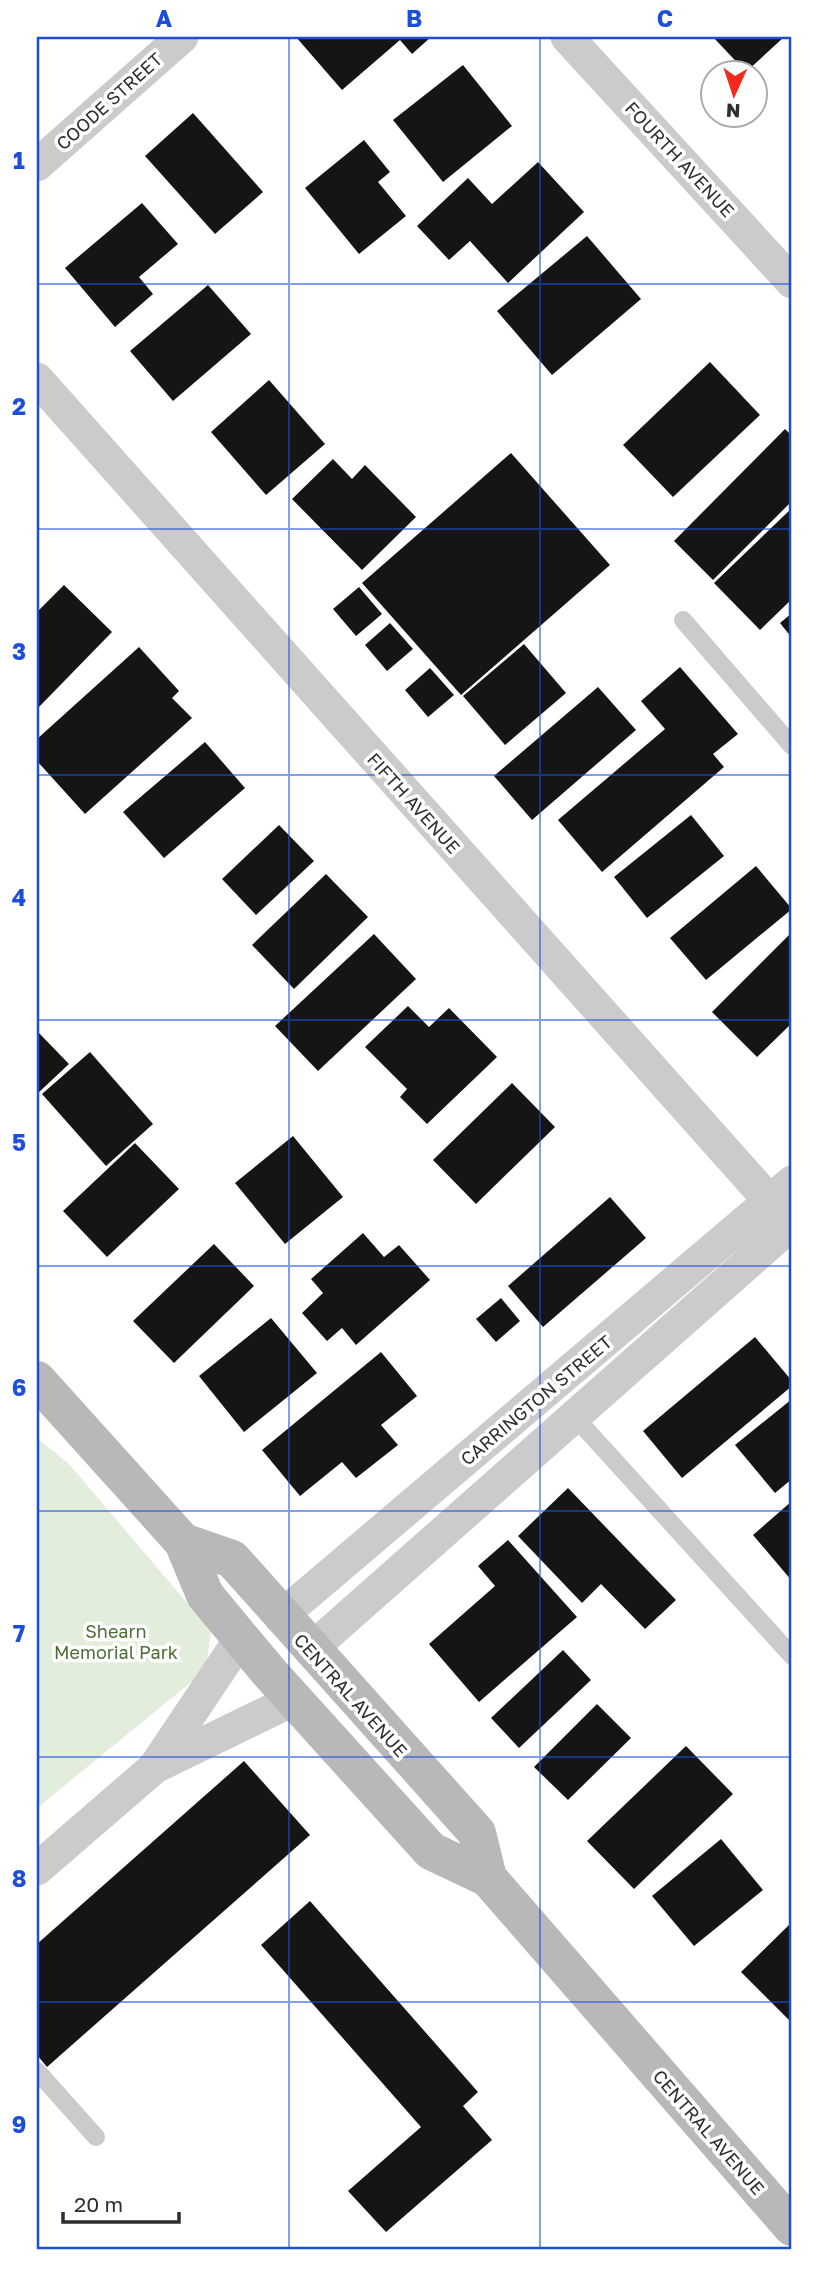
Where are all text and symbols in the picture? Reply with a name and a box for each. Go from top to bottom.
text: A [156,4,173,32]
text: B [406,4,422,32]
text: C [657,4,673,32]
street label: COODE STREET [51,48,167,154]
north arrow [700,60,770,130]
street label: FOURTH AVENUE [621,97,739,221]
text: 1 [13,146,25,174]
text: 2 [12,392,26,420]
text: 3 [12,637,26,665]
street label: FIFTH AVENUE [363,748,465,858]
text: 4 [12,883,26,911]
text: 5 [12,1128,26,1156]
street label: CARRINGTON STREET [456,1330,616,1470]
text: 6 [12,1373,26,1401]
text: 7 [13,1619,25,1647]
park label: Shearn Memorial Park [54,1620,178,1663]
street label: CENTRAL AVENUE [290,1629,412,1761]
text: 8 [12,1864,26,1892]
street label: CENTRAL AVENUE [649,2065,769,2199]
text: 9 [12,2110,26,2138]
scale bar [63,2181,178,2225]
text: 20 m [74,2191,123,2217]

